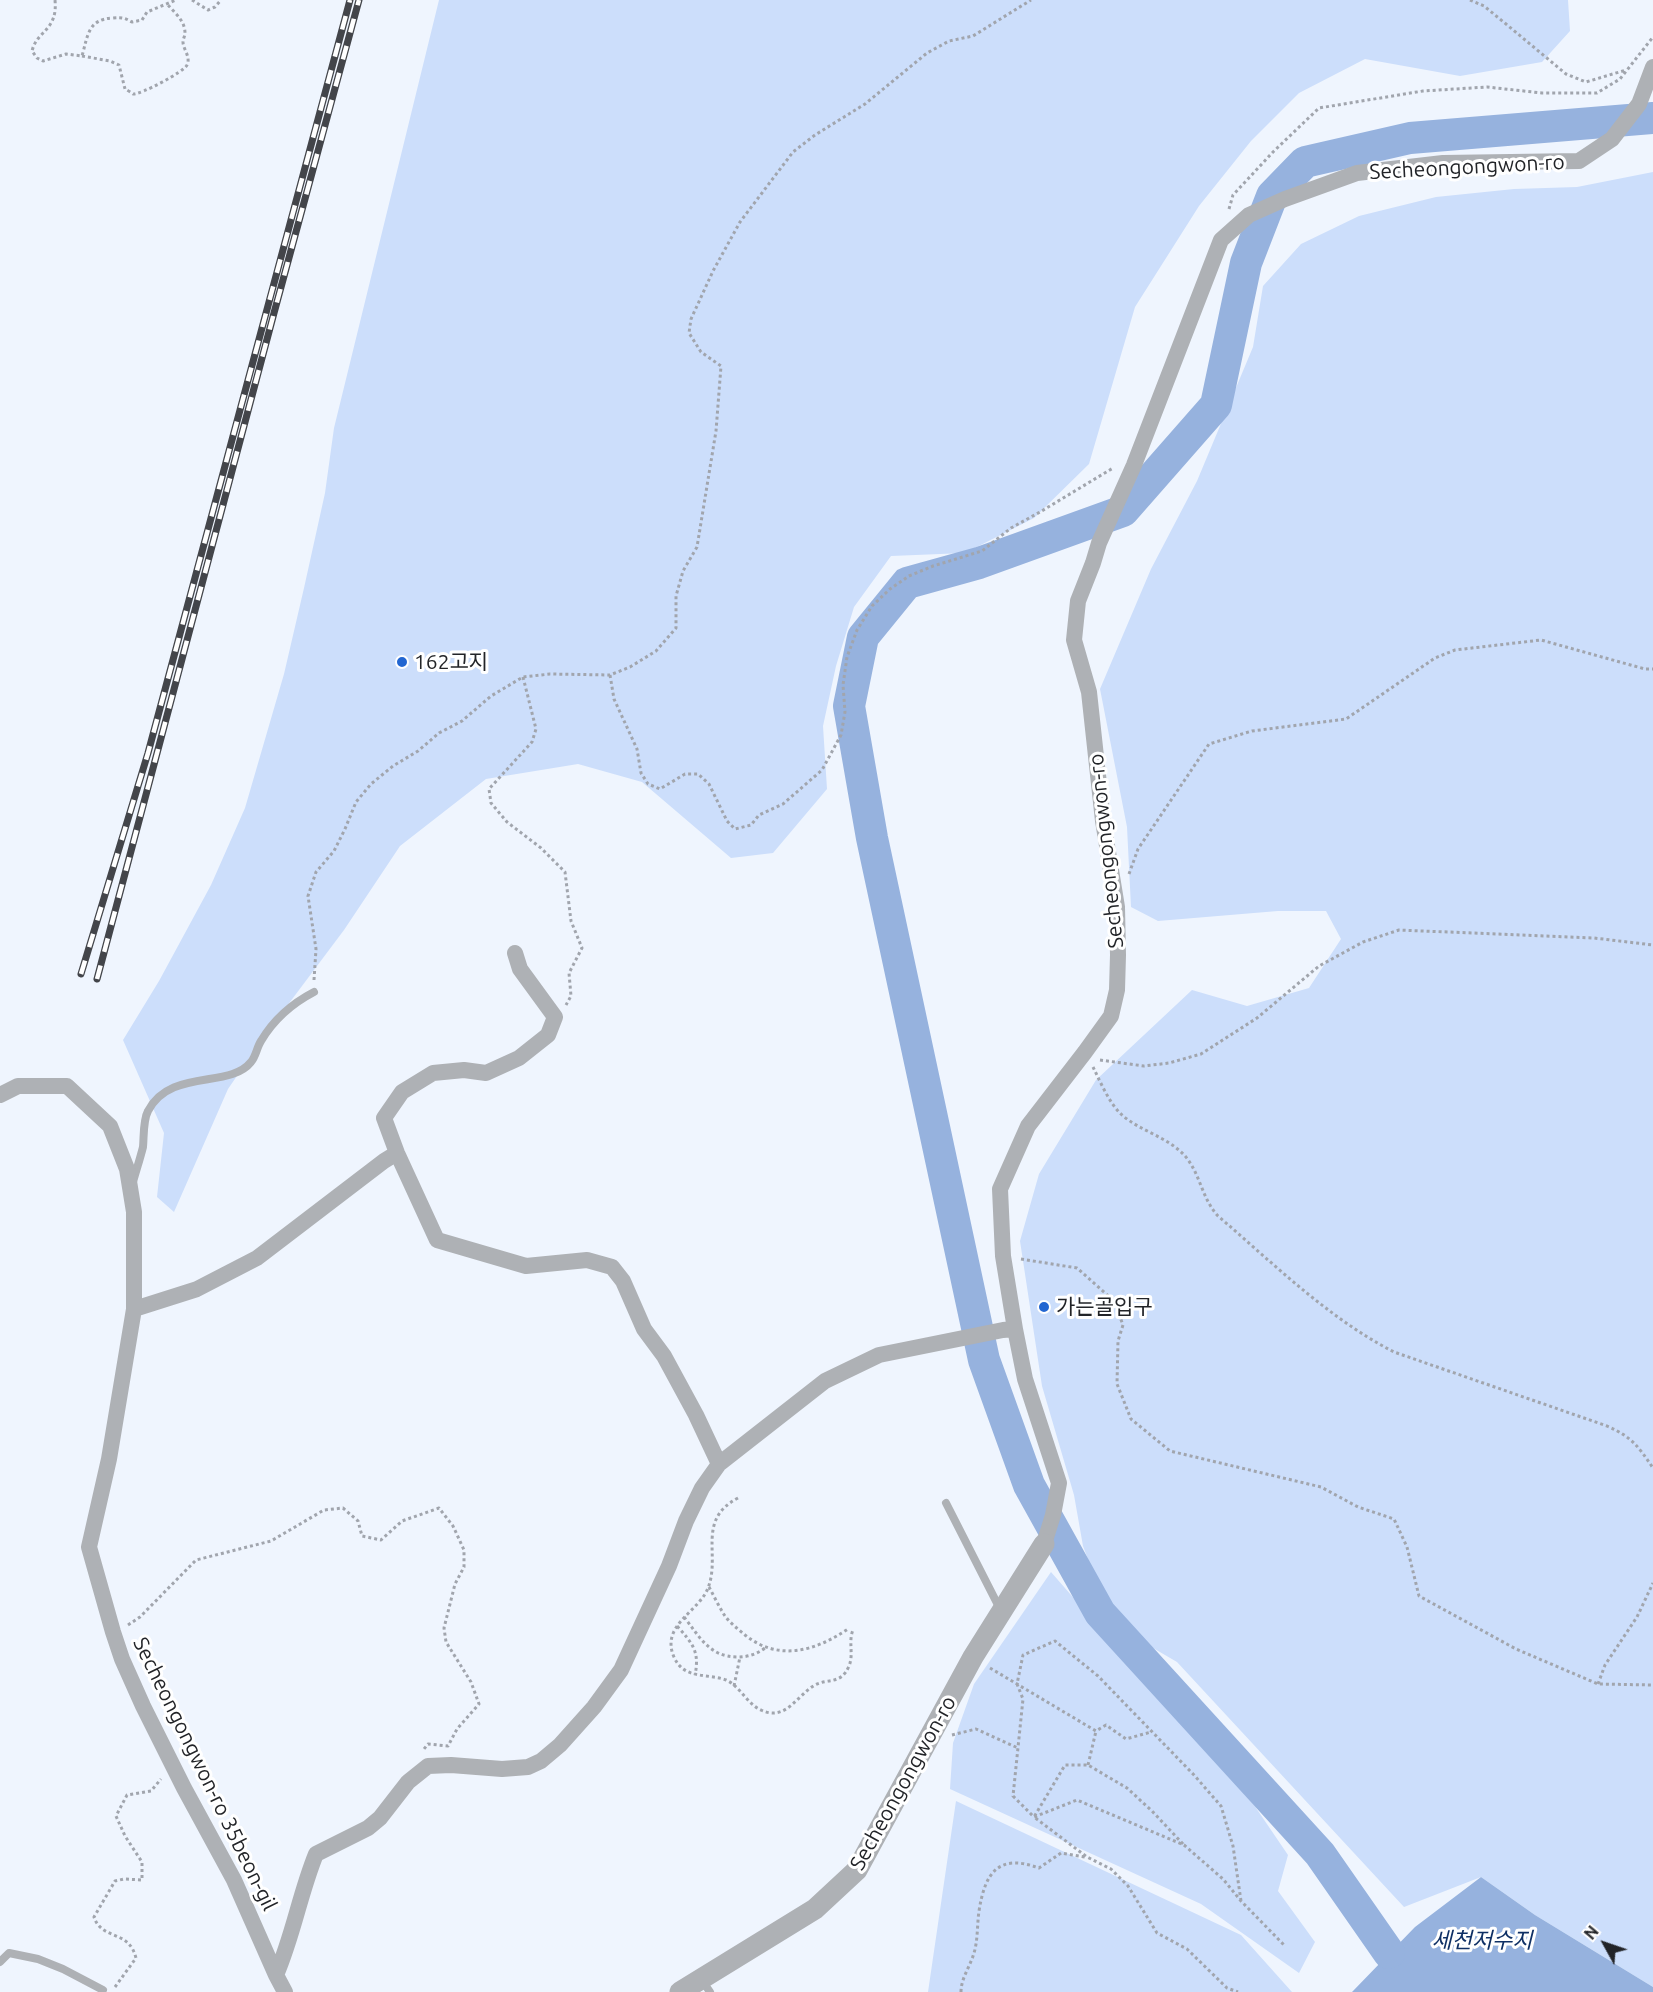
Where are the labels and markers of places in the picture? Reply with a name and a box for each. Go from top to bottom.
place label: 162고지 [414,649,488,675]
marker: 162고지 [395,655,409,669]
place label: 가는골입구 [1056,1294,1153,1320]
marker: 가는골입구 [1037,1300,1051,1314]

